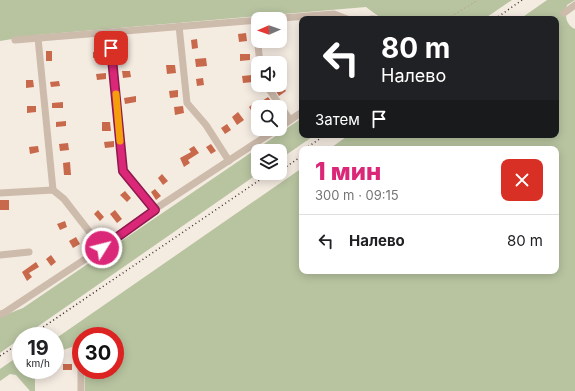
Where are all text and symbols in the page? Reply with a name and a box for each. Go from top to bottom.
north arrow [251,12,287,48]
map controls [251,12,287,180]
pin [94,31,128,65]
text: 80 m [381,31,450,65]
icon: left [315,32,367,84]
icon: arrive [100,37,122,59]
button: sound [251,56,287,92]
text: Налево [381,65,446,86]
button: search [251,100,287,136]
icon: arrive [368,108,390,130]
text: Затем [315,110,360,129]
button: layers [251,144,287,180]
text: 1 мин [315,157,381,186]
button: close [501,159,543,201]
text: 300 m · 09:15 [315,187,399,203]
position arrow [81,227,123,269]
icon: left [315,230,337,252]
text: Налево [349,231,405,250]
text: 80 m [507,231,543,250]
speed limit sign: 30 [72,327,124,379]
text: 19 [27,336,49,360]
text: km/h [26,357,50,369]

